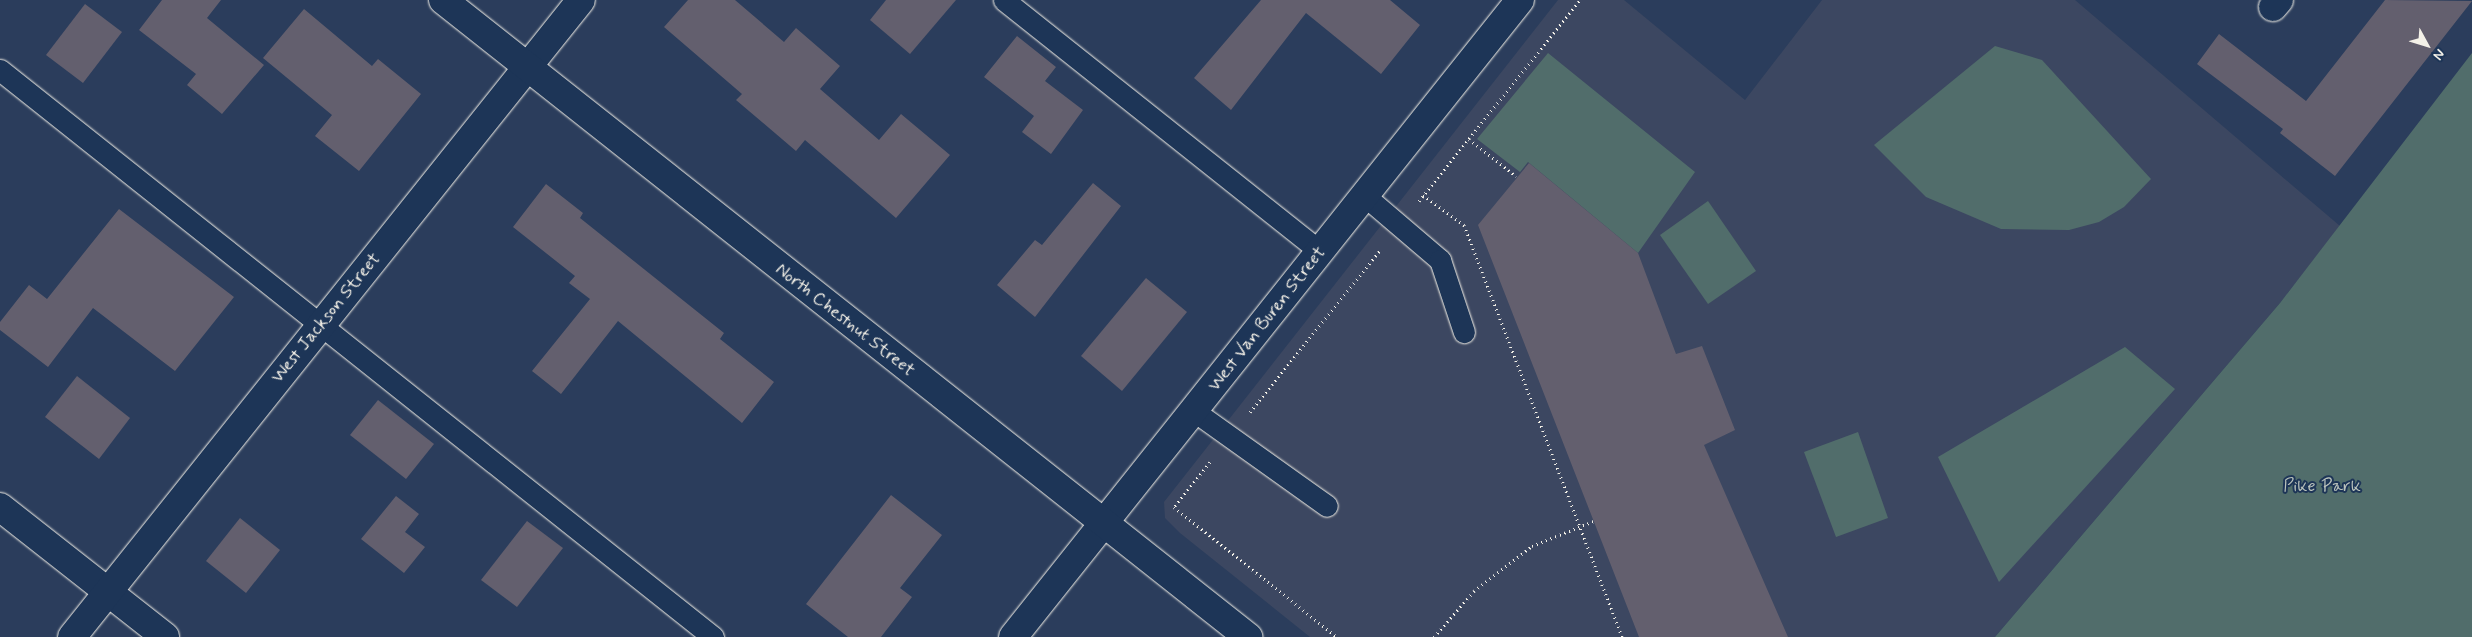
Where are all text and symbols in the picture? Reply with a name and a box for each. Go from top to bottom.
north arrow [2402,20,2452,70]
text: N [2429,45,2449,64]
street label: West Van Buren Street [1202,240,1332,398]
street label: West Jackson Street [267,249,385,387]
street label: North Chestnut Street [771,259,919,381]
park label: Pike Park [2285,475,2359,497]

